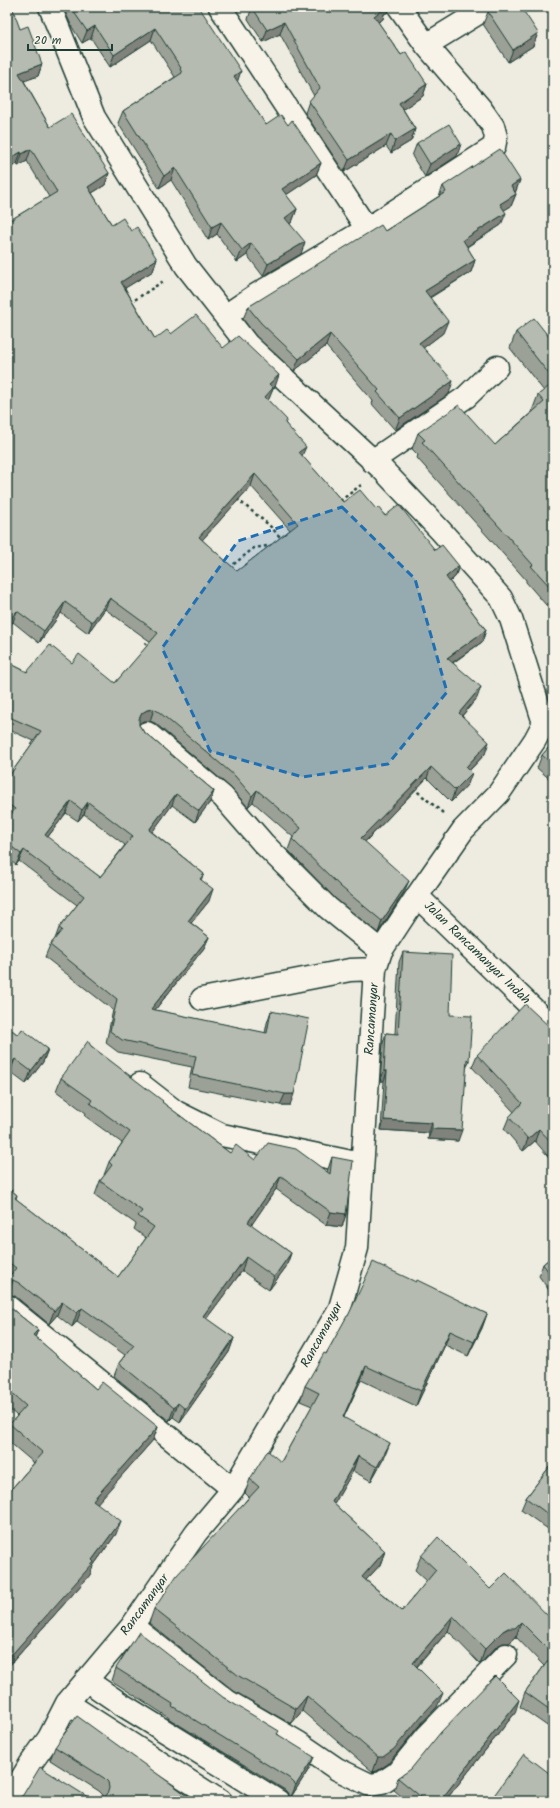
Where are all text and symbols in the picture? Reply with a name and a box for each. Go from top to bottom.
scale bar [28,26,112,52]
text: 20 m [34,31,62,50]
street label: Jalan Rancamanyar Indah [419,896,535,1010]
street label: Rancamanyar [359,981,385,1056]
street label: Rancamanyar [295,1298,349,1372]
street label: Rancamanyar [115,1569,175,1640]

